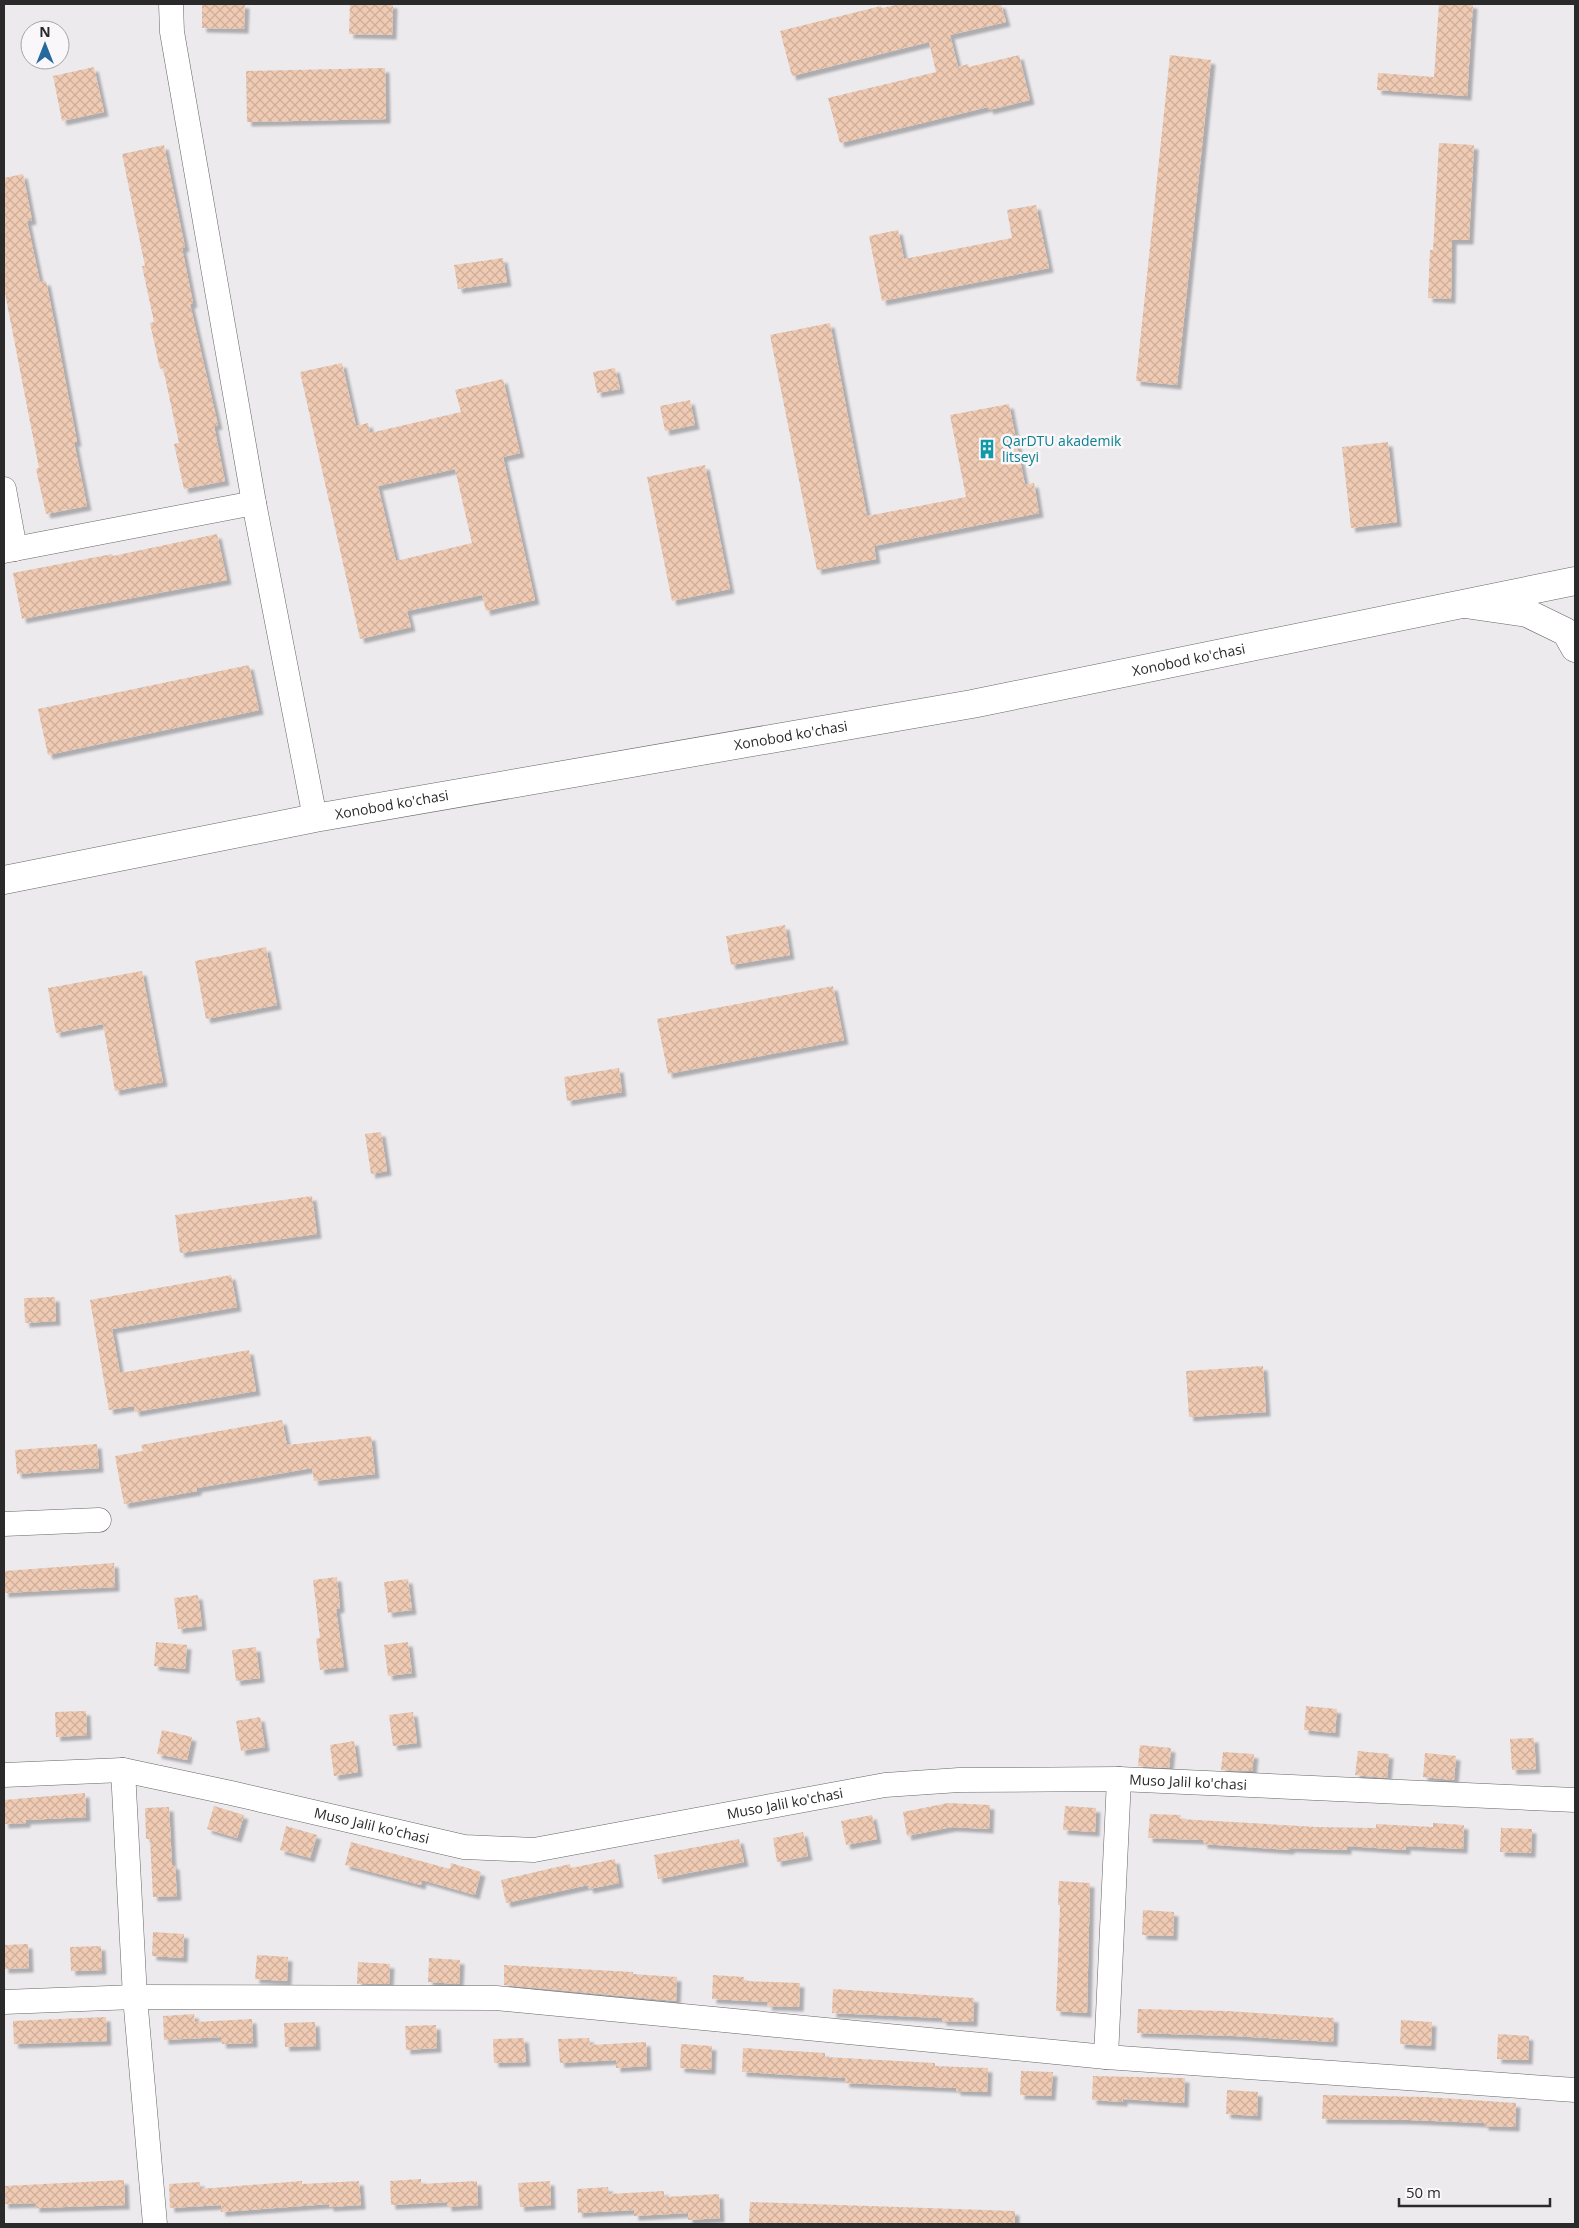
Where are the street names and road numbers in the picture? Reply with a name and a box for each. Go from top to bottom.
street label: Xonobod ko'chasi [1130,639,1247,680]
street label: Xonobod ko'chasi [732,716,849,754]
street label: Xonobod ko'chasi [333,785,450,823]
street label: Muso Jalil ko'chasi [1129,1769,1247,1794]
street label: Muso Jalil ko'chasi [725,1783,845,1823]
street label: Muso Jalil ko'chasi [312,1803,431,1848]

